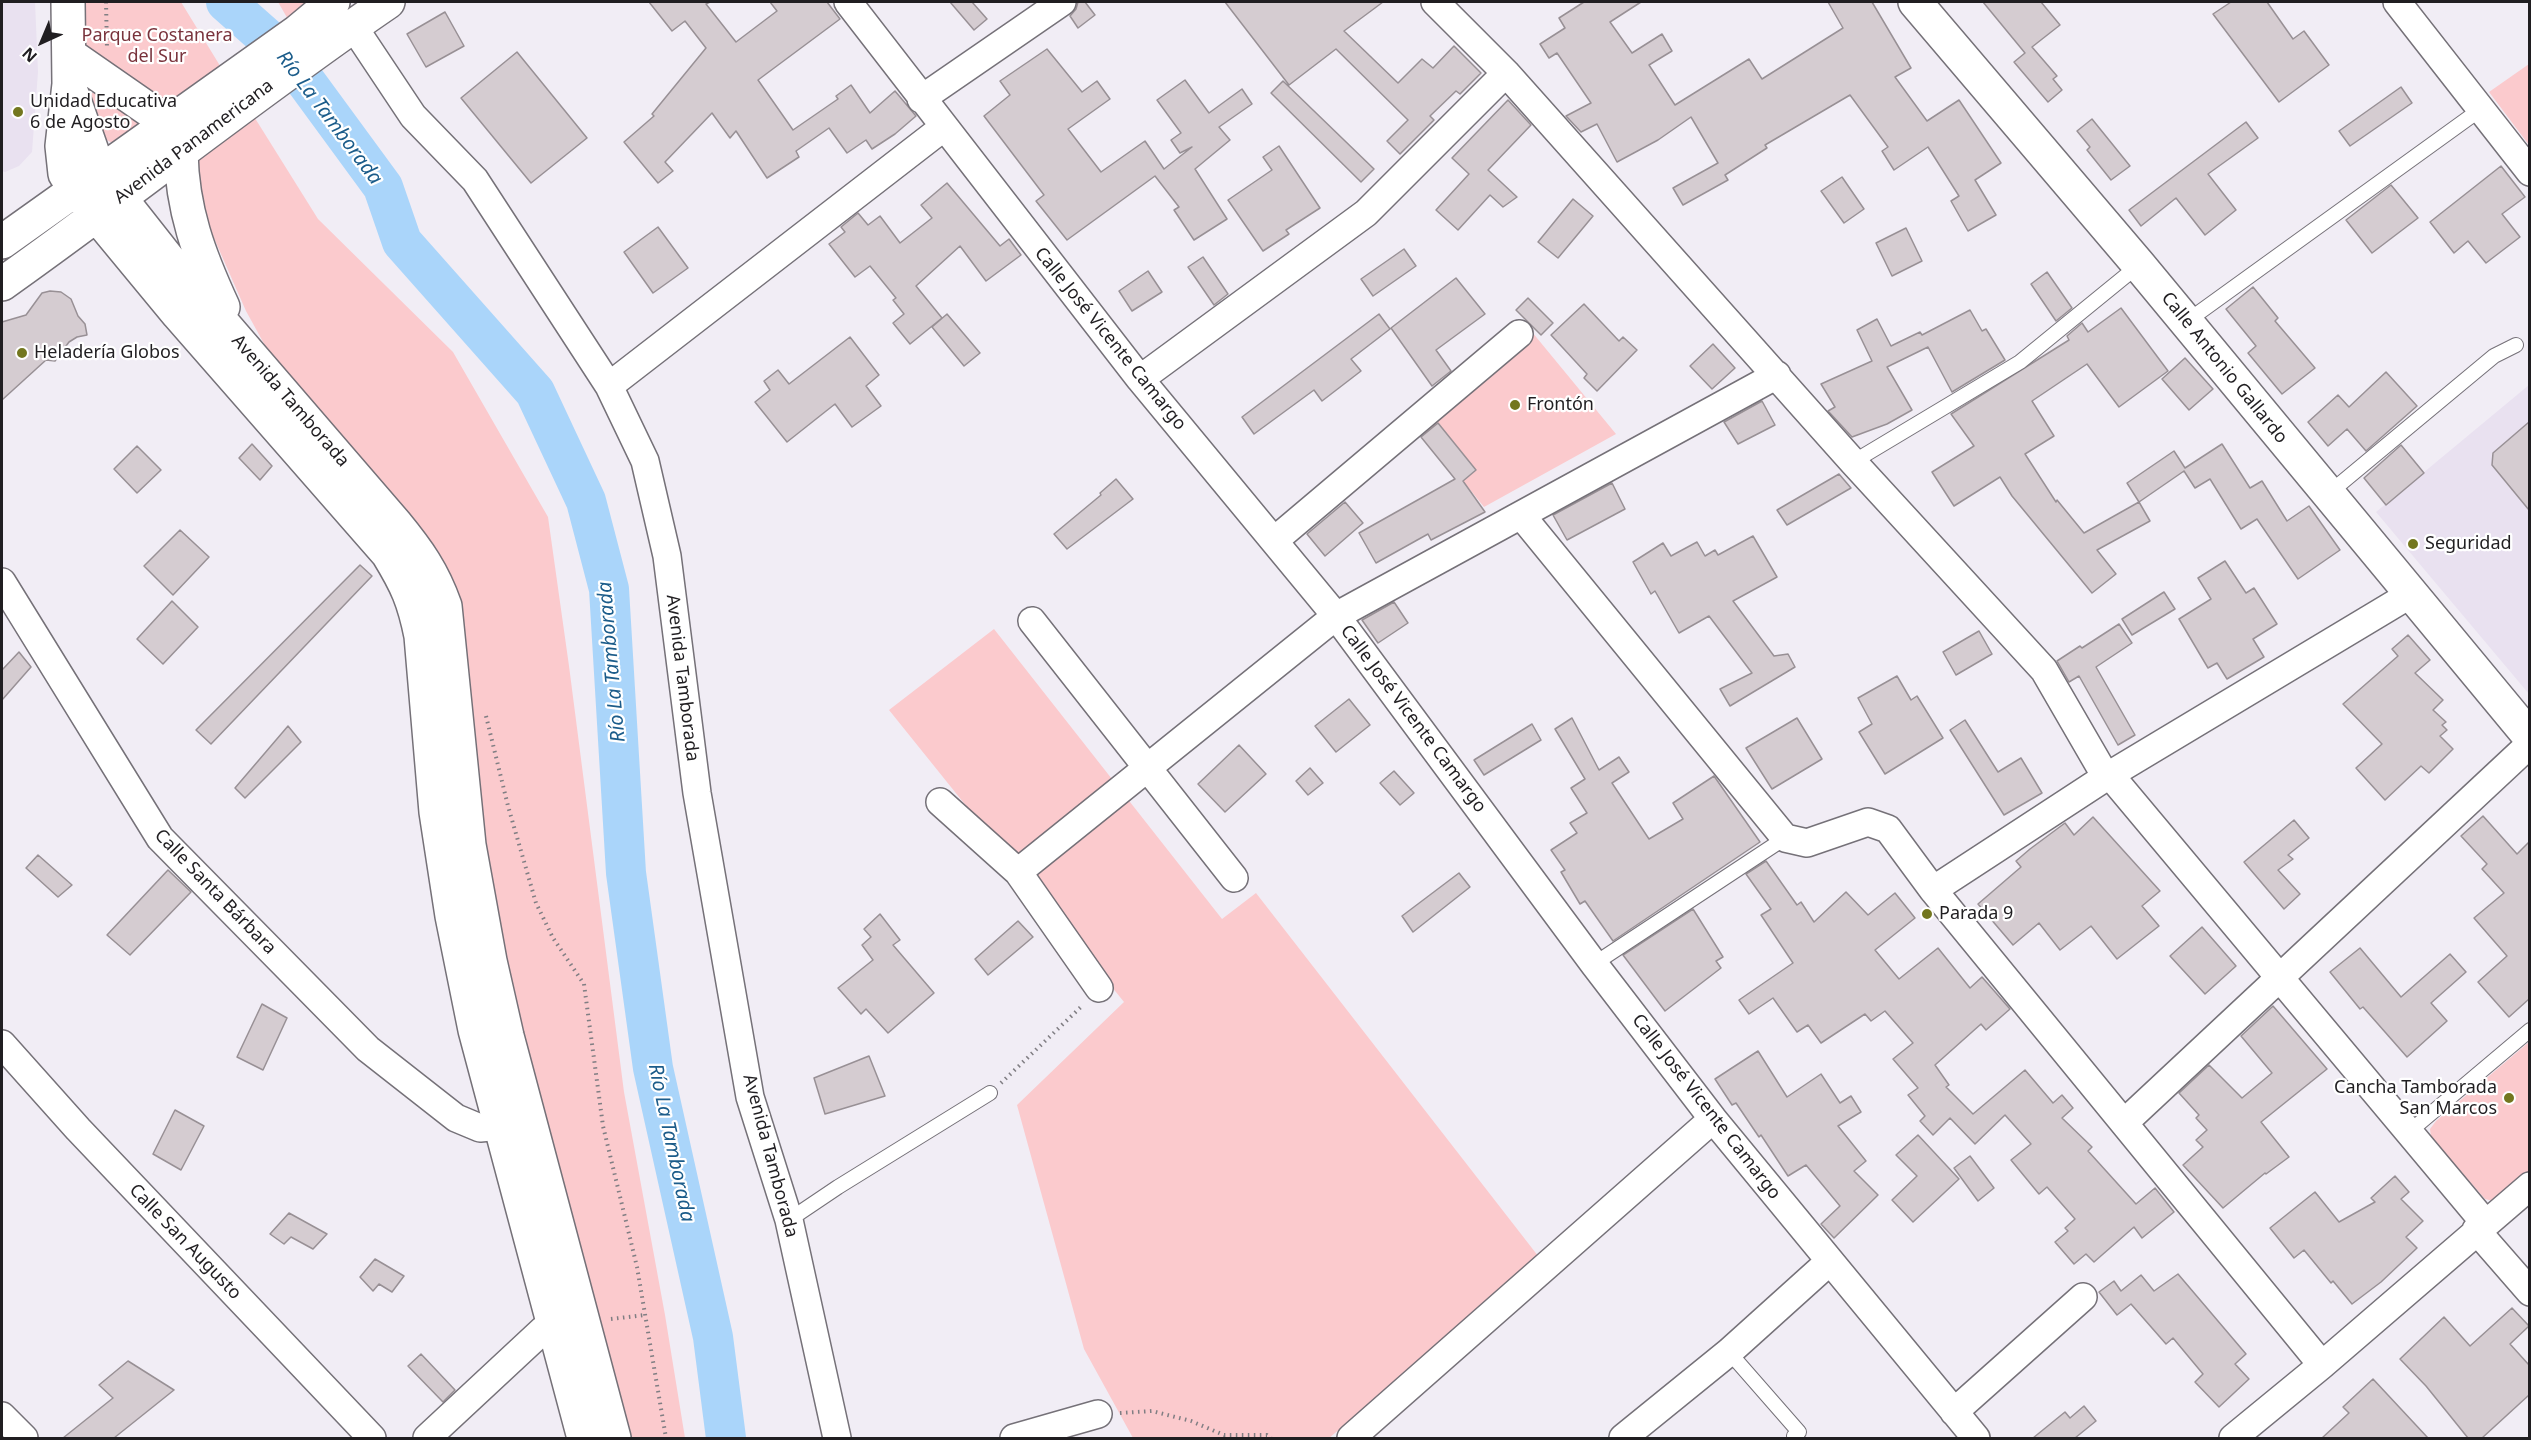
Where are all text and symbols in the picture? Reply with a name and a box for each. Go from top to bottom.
north arrow [12,12,72,72]
park label: Parque Costanera del Sur [81,25,233,68]
text: N [17,43,42,67]
water label: Río La Tamborada [271,46,387,190]
street label: Avenida Panamericana [110,75,278,209]
place label: Unidad Educativa 6 de Agosto [30,91,177,134]
marker: Unidad Educativa 6 de Agosto [11,105,25,119]
street label: Calle José Vicente Camargo [1029,243,1191,435]
street label: Calle Antonio Gallardo [2156,288,2292,448]
street label: Avenida Tamborada [227,330,353,472]
place label: Heladería Globos [34,342,180,364]
marker: Heladería Globos [15,346,29,360]
place label: Frontón [1527,394,1594,416]
marker: Frontón [1508,398,1522,412]
place label: Seguridad [2425,533,2512,555]
marker: Seguridad [2406,537,2420,551]
water label: Río La Tamborada [593,581,631,743]
street label: Avenida Tamborada [661,593,703,763]
street label: Calle José Vicente Camargo [1335,621,1491,817]
street label: Calle Santa Bárbara [150,825,280,959]
place label: Parada 9 [1939,903,2013,925]
marker: Parada 9 [1920,907,1934,921]
street label: Calle José Vicente Camargo [1627,1010,1785,1204]
water label: Río La Tamborada [643,1062,699,1224]
street label: Avenida Tamborada [738,1072,802,1240]
place label: Cancha Tamborada San Marcos [2334,1077,2497,1120]
marker: Cancha Tamborada San Marcos [2502,1091,2516,1105]
street label: Calle San Augusto [124,1180,246,1304]

